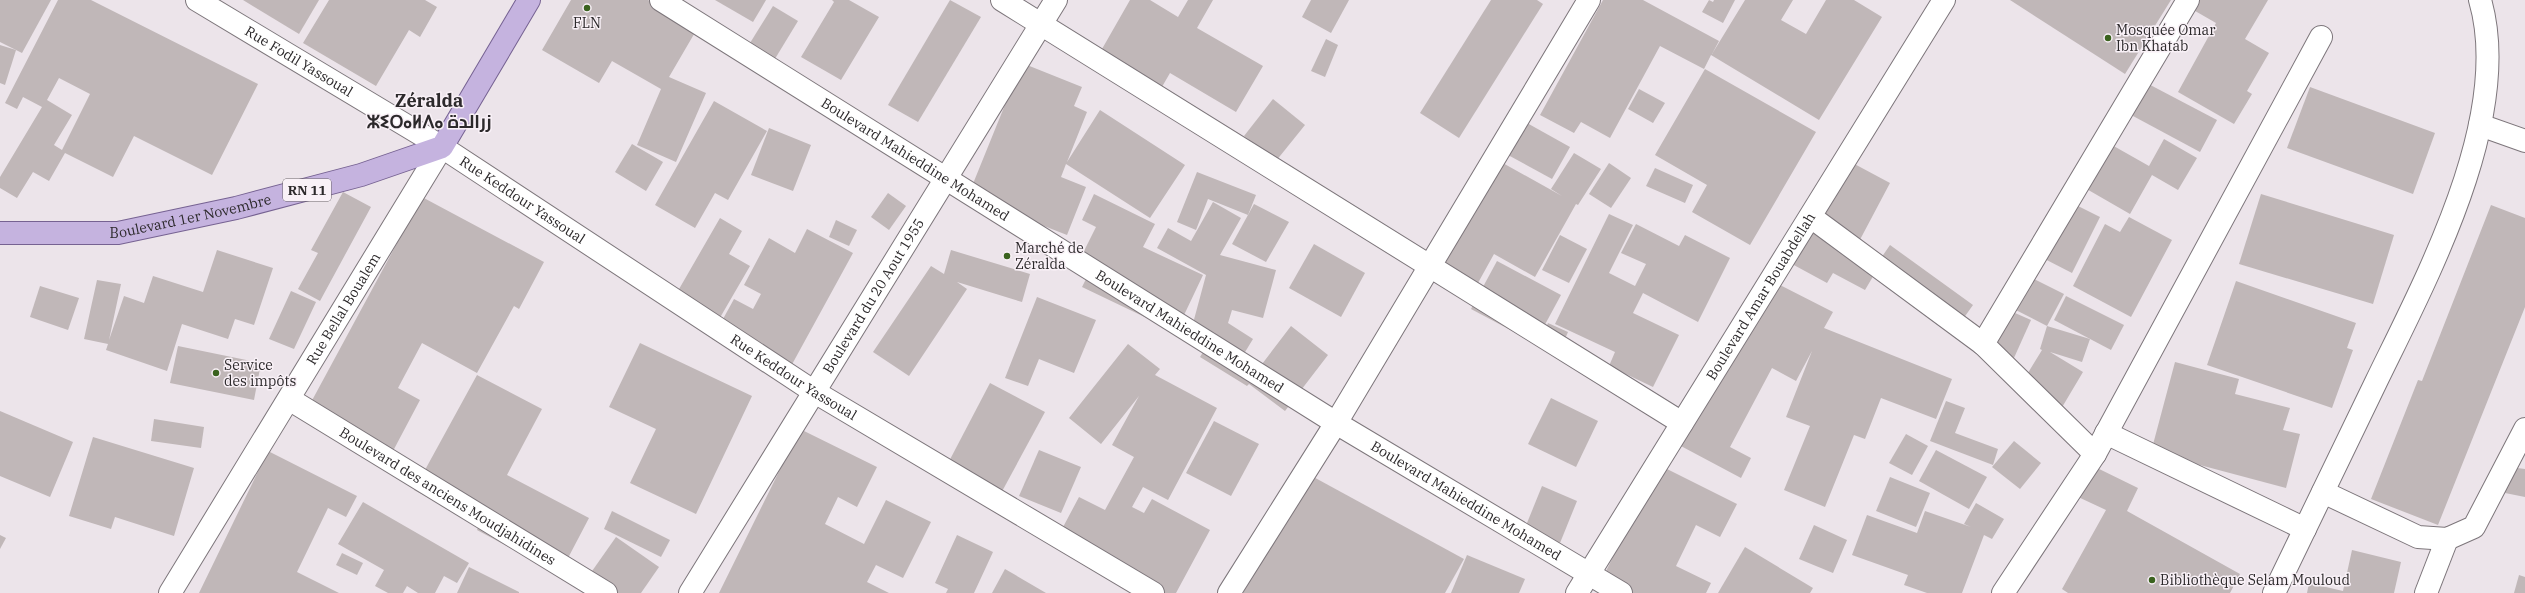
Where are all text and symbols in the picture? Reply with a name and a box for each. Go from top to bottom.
marker: FLN [582,3,592,13]
place label: FLN [573,14,601,32]
place label: Mosquée Omar Ibn Khatab [2116,21,2216,55]
street label: Rue Fodil Yassoual [242,22,356,101]
marker: Mosquée Omar Ibn Khatab [2103,33,2113,43]
district label: Zéralda ⵣⵉⵔⴰⵍⴷⴰ زرالدة [366,89,492,133]
street label: Boulevard Mahieddine Mohamed [818,94,1013,225]
street label: Rue Keddour Yassoual [456,152,589,248]
road number: RN 11 [283,179,331,201]
street label: Boulevard 1er Novembre [110,190,273,242]
street label: Boulevard Amar Bouabdellah [1702,209,1819,383]
street label: Boulevard du 20 Aout 1955 [819,215,928,377]
place label: Marché de Zéralda [1015,239,1084,273]
street label: Rue Bellal Boualem [302,249,384,368]
marker: Marché de Zéralda [1002,251,1012,261]
street label: Boulevard Mahieddine Mohamed [1092,266,1288,397]
street label: Rue Keddour Yassoual [727,330,860,424]
place label: Service des impôts [224,356,296,390]
marker: Service des impôts [211,368,221,378]
street label: Boulevard des anciens Moudjahidines [336,423,559,569]
street label: Boulevard Mahieddine Mohamed [1368,437,1565,565]
place label: Bibliothèque Selam Mouloud [2160,571,2350,589]
marker: Bibliothèque Selam Mouloud [2147,575,2157,585]

